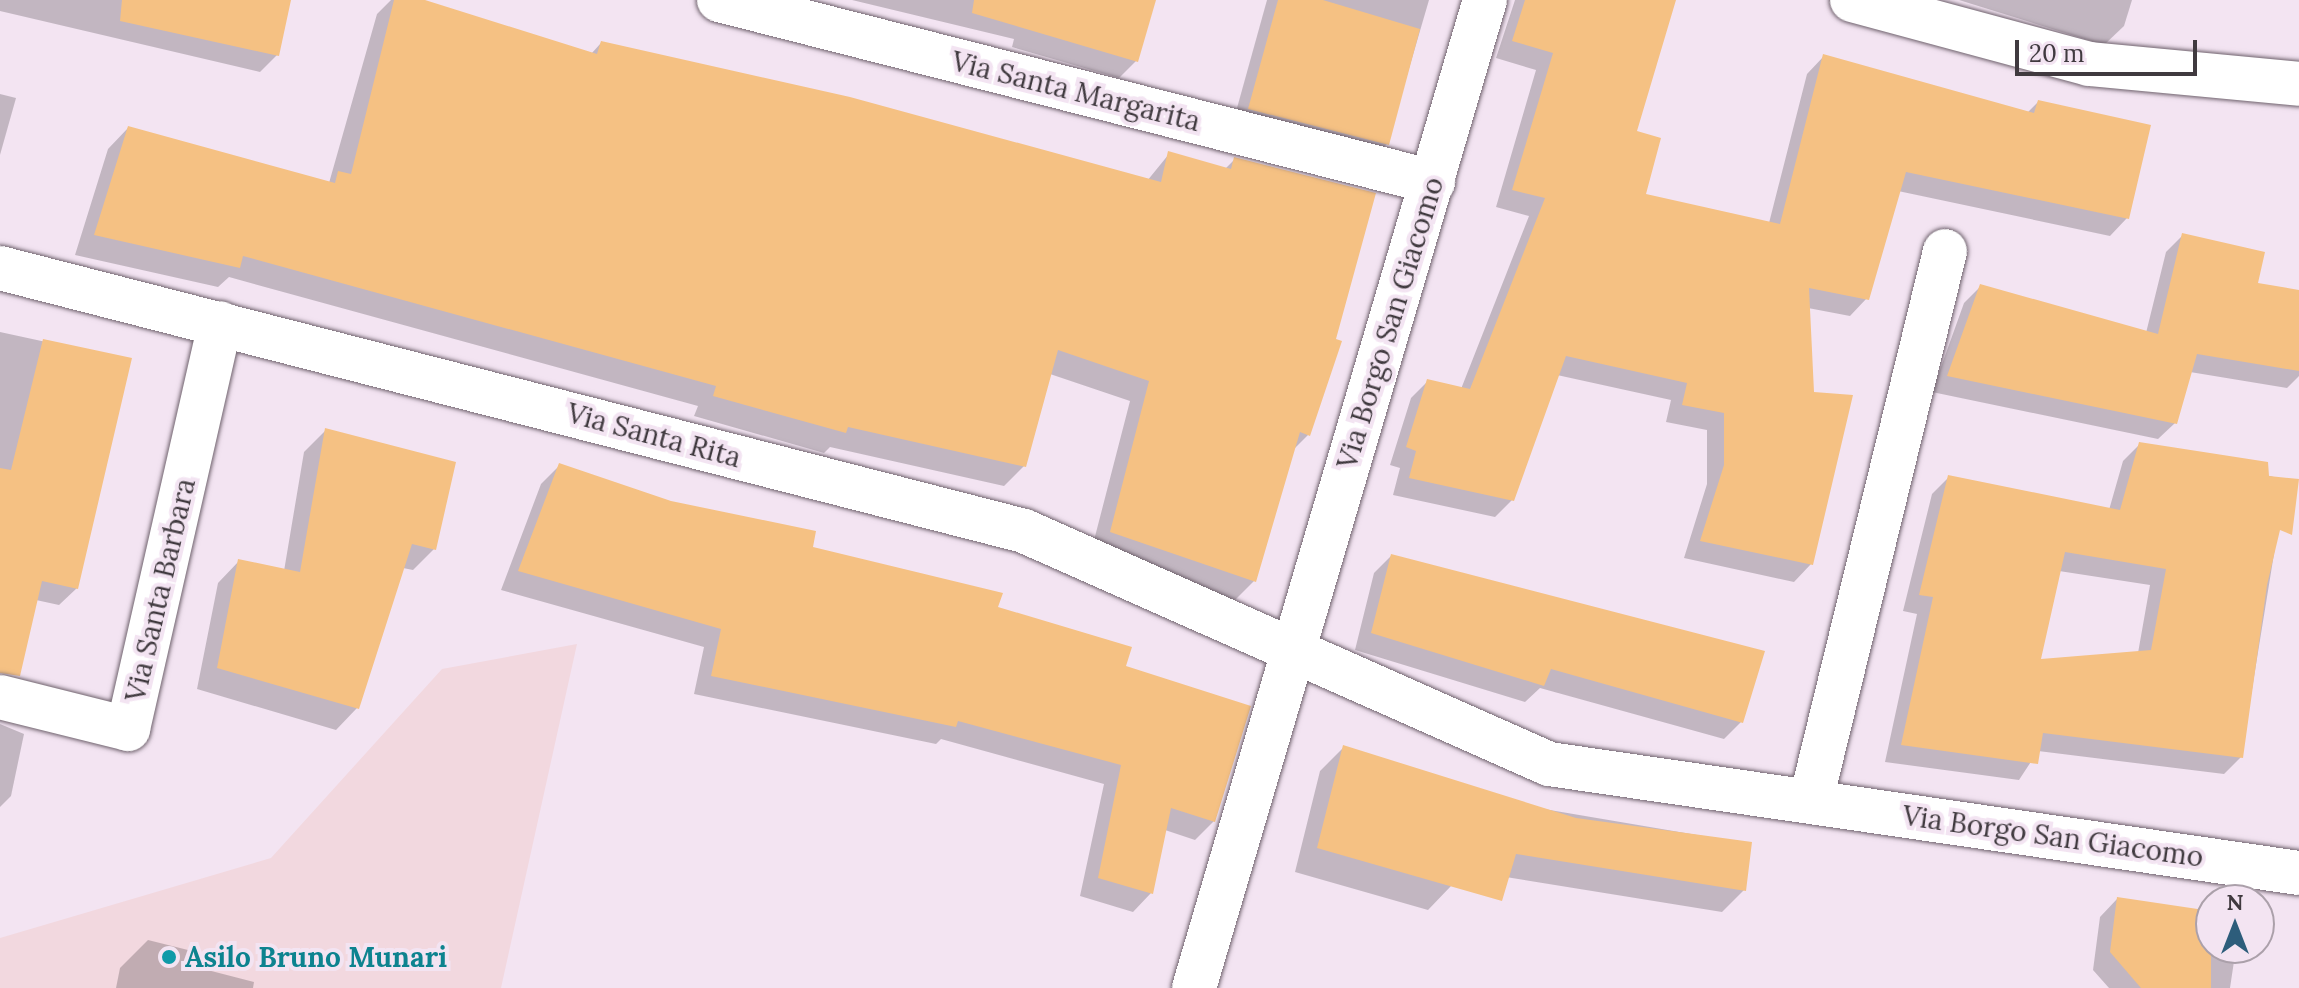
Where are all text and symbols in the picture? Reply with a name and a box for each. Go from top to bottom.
scale bar [2019,24,2201,74]
text: 20 m [2029,38,2085,69]
street label: Via Santa Margarita [948,44,1204,138]
street label: Via Borgo San Giacomo [1330,173,1450,473]
street label: Via Santa Rita [563,396,745,474]
street label: Via Santa Barbara [118,475,202,705]
street label: Via Borgo San Giacomo [1901,798,2205,874]
north arrow [2195,884,2275,964]
text: N [2226,888,2244,916]
place label: Asilo Bruno Munari [185,940,447,974]
marker: Asilo Bruno Munari [160,948,178,966]

